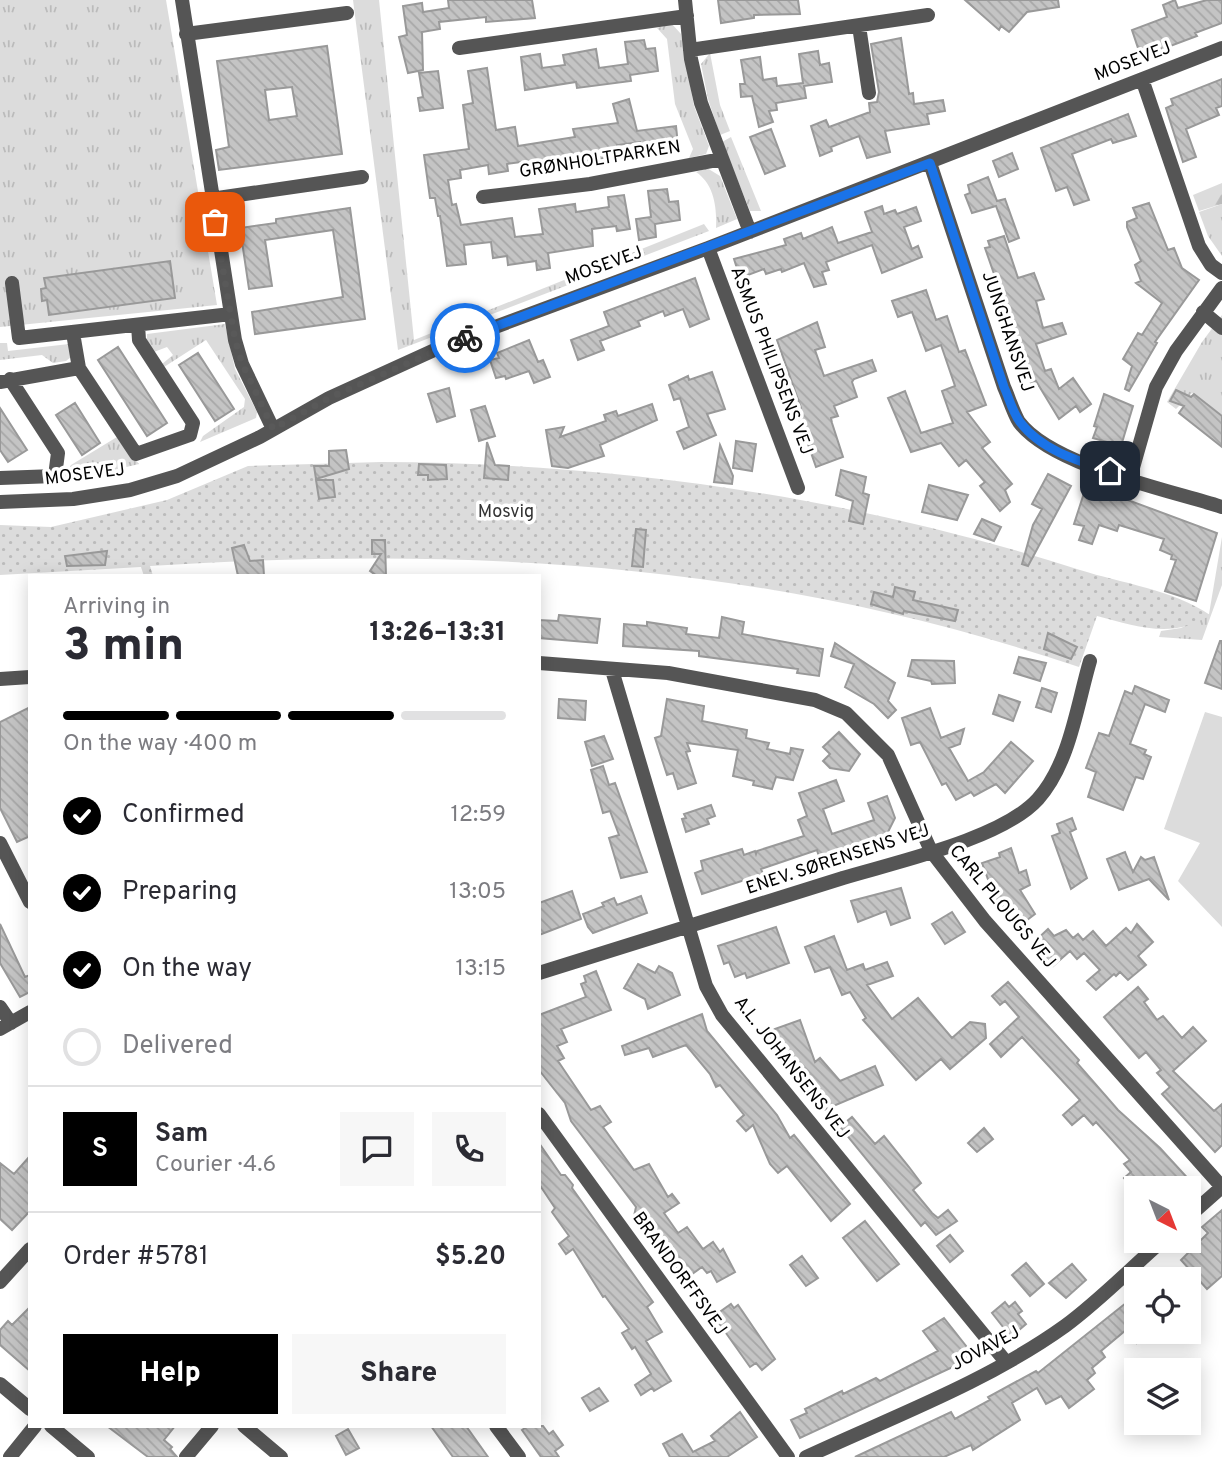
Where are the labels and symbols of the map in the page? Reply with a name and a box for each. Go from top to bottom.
street label: MOSEVEJ [1091,37,1175,87]
street label: GRØNHOLTPARKEN [518,136,682,184]
pin [185,192,245,252]
street label: MOSEVEJ [562,241,646,291]
street label: ASMUS PHILIPSENS VEJ [724,264,818,458]
street label: JUNGHANSVEJ [976,269,1038,395]
courier [430,303,500,373]
pin [1080,441,1140,501]
street label: MOSEVEJ [44,459,126,491]
park label: Mosvig [478,501,534,524]
street label: ENEV. SØRENSENS VEJ [743,819,933,901]
street label: CARL PLOUGS VEJ [944,841,1060,973]
street label: A.L. JOHANSENS VEJ [728,992,854,1144]
north arrow [1124,1176,1200,1253]
street label: BRANDORFFSVEJ [627,1208,731,1340]
street label: JOVAVEJ [948,1321,1024,1377]

